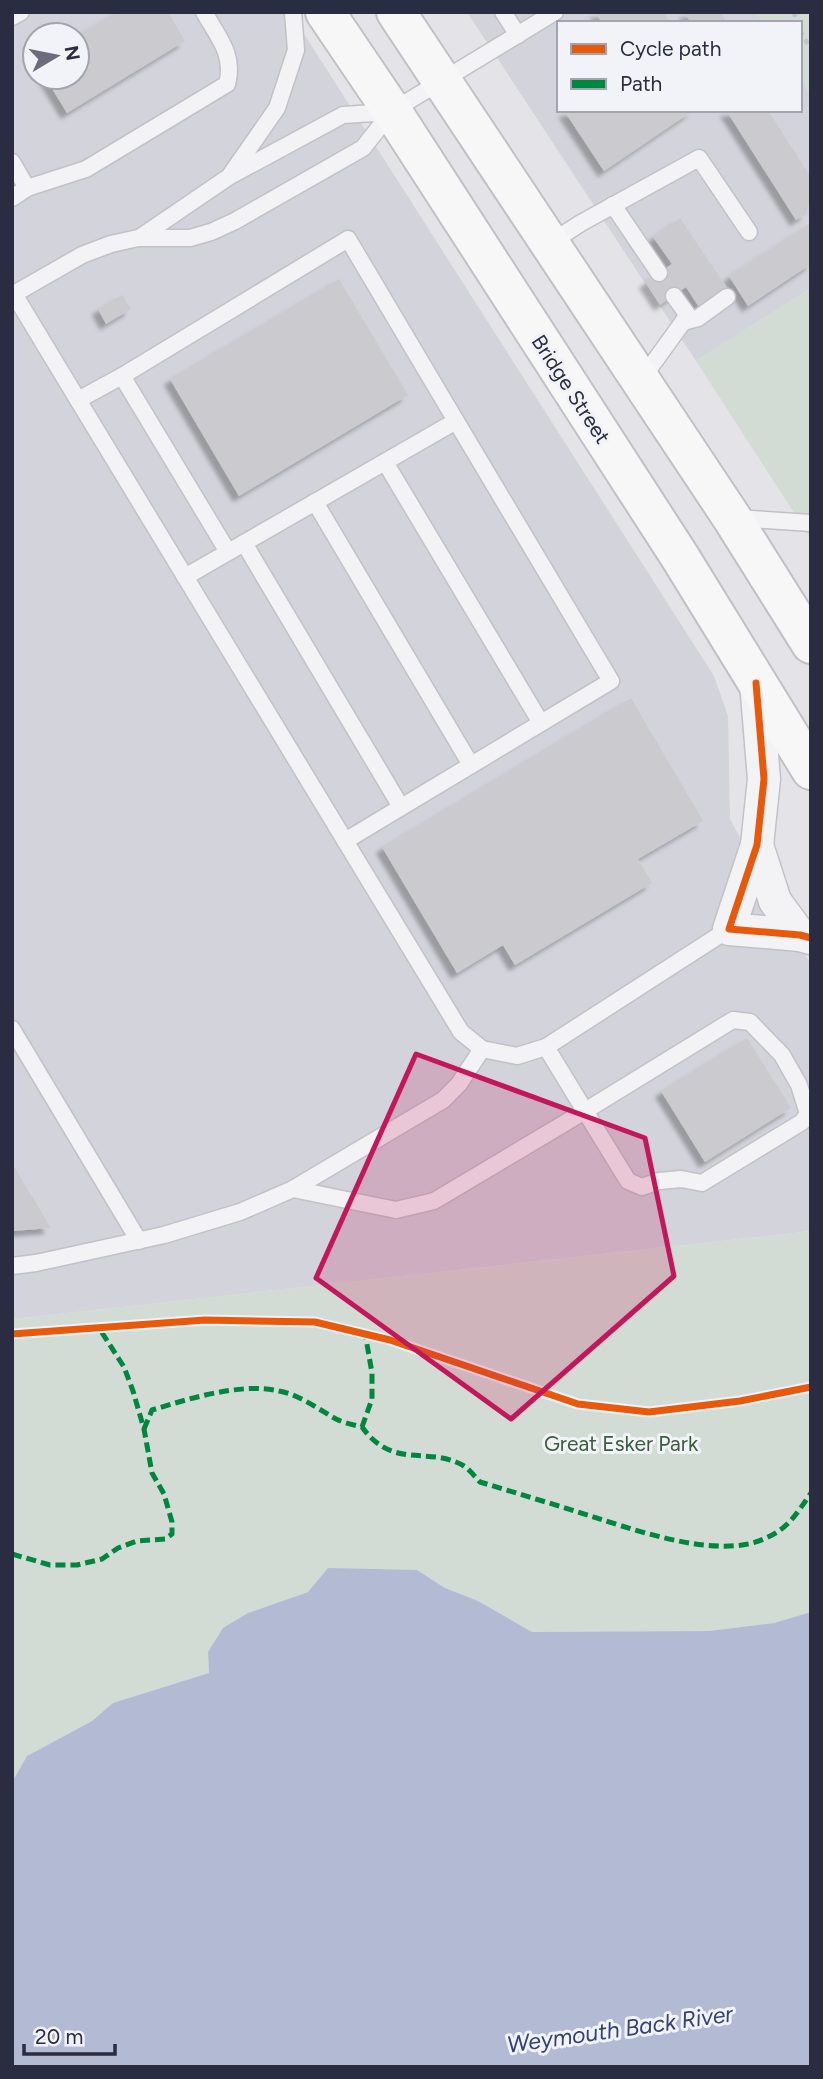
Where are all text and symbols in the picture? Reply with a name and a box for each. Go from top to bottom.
north arrow [21,21,91,91]
legend [557,21,802,112]
text: Cycle path [620,36,721,61]
text: N [60,44,85,62]
text: Path [620,71,662,96]
street label: Bridge Street [527,330,616,448]
park label: Great Esker Park [544,1431,699,1456]
water label: Weymouth Back River [505,1999,736,2059]
scale bar [24,2012,116,2056]
text: 20 m [35,2024,83,2049]

